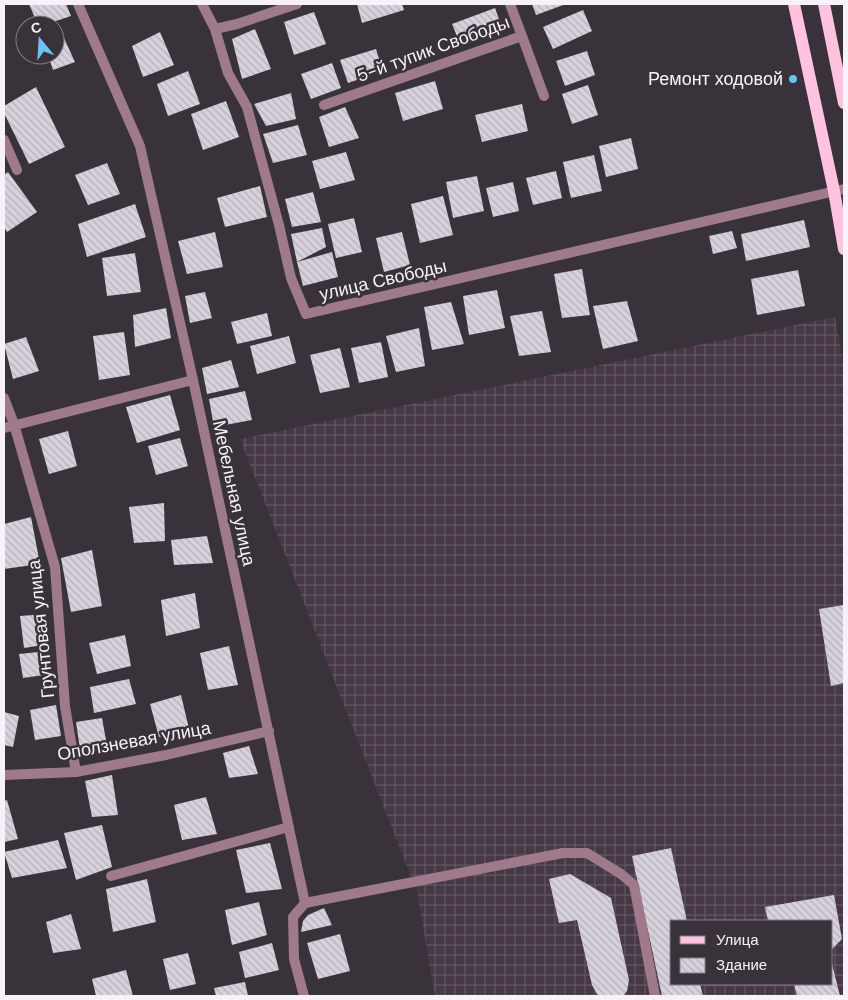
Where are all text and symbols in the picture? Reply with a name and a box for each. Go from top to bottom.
street label: 5-й тупик Свободы [353,10,513,88]
north arrow [15,15,65,65]
text: С [28,18,44,38]
place label: Ремонт ходовой [648,67,783,91]
marker: Ремонт ходовой [787,73,799,85]
street label: улица Свободы [317,254,449,306]
street label: Мебельная улица [207,418,261,569]
street label: Грунтовая улица [22,558,60,699]
street label: Оползневая улица [55,716,214,766]
legend [670,920,833,985]
text: Улица [716,930,759,950]
text: Здание [716,955,767,975]

